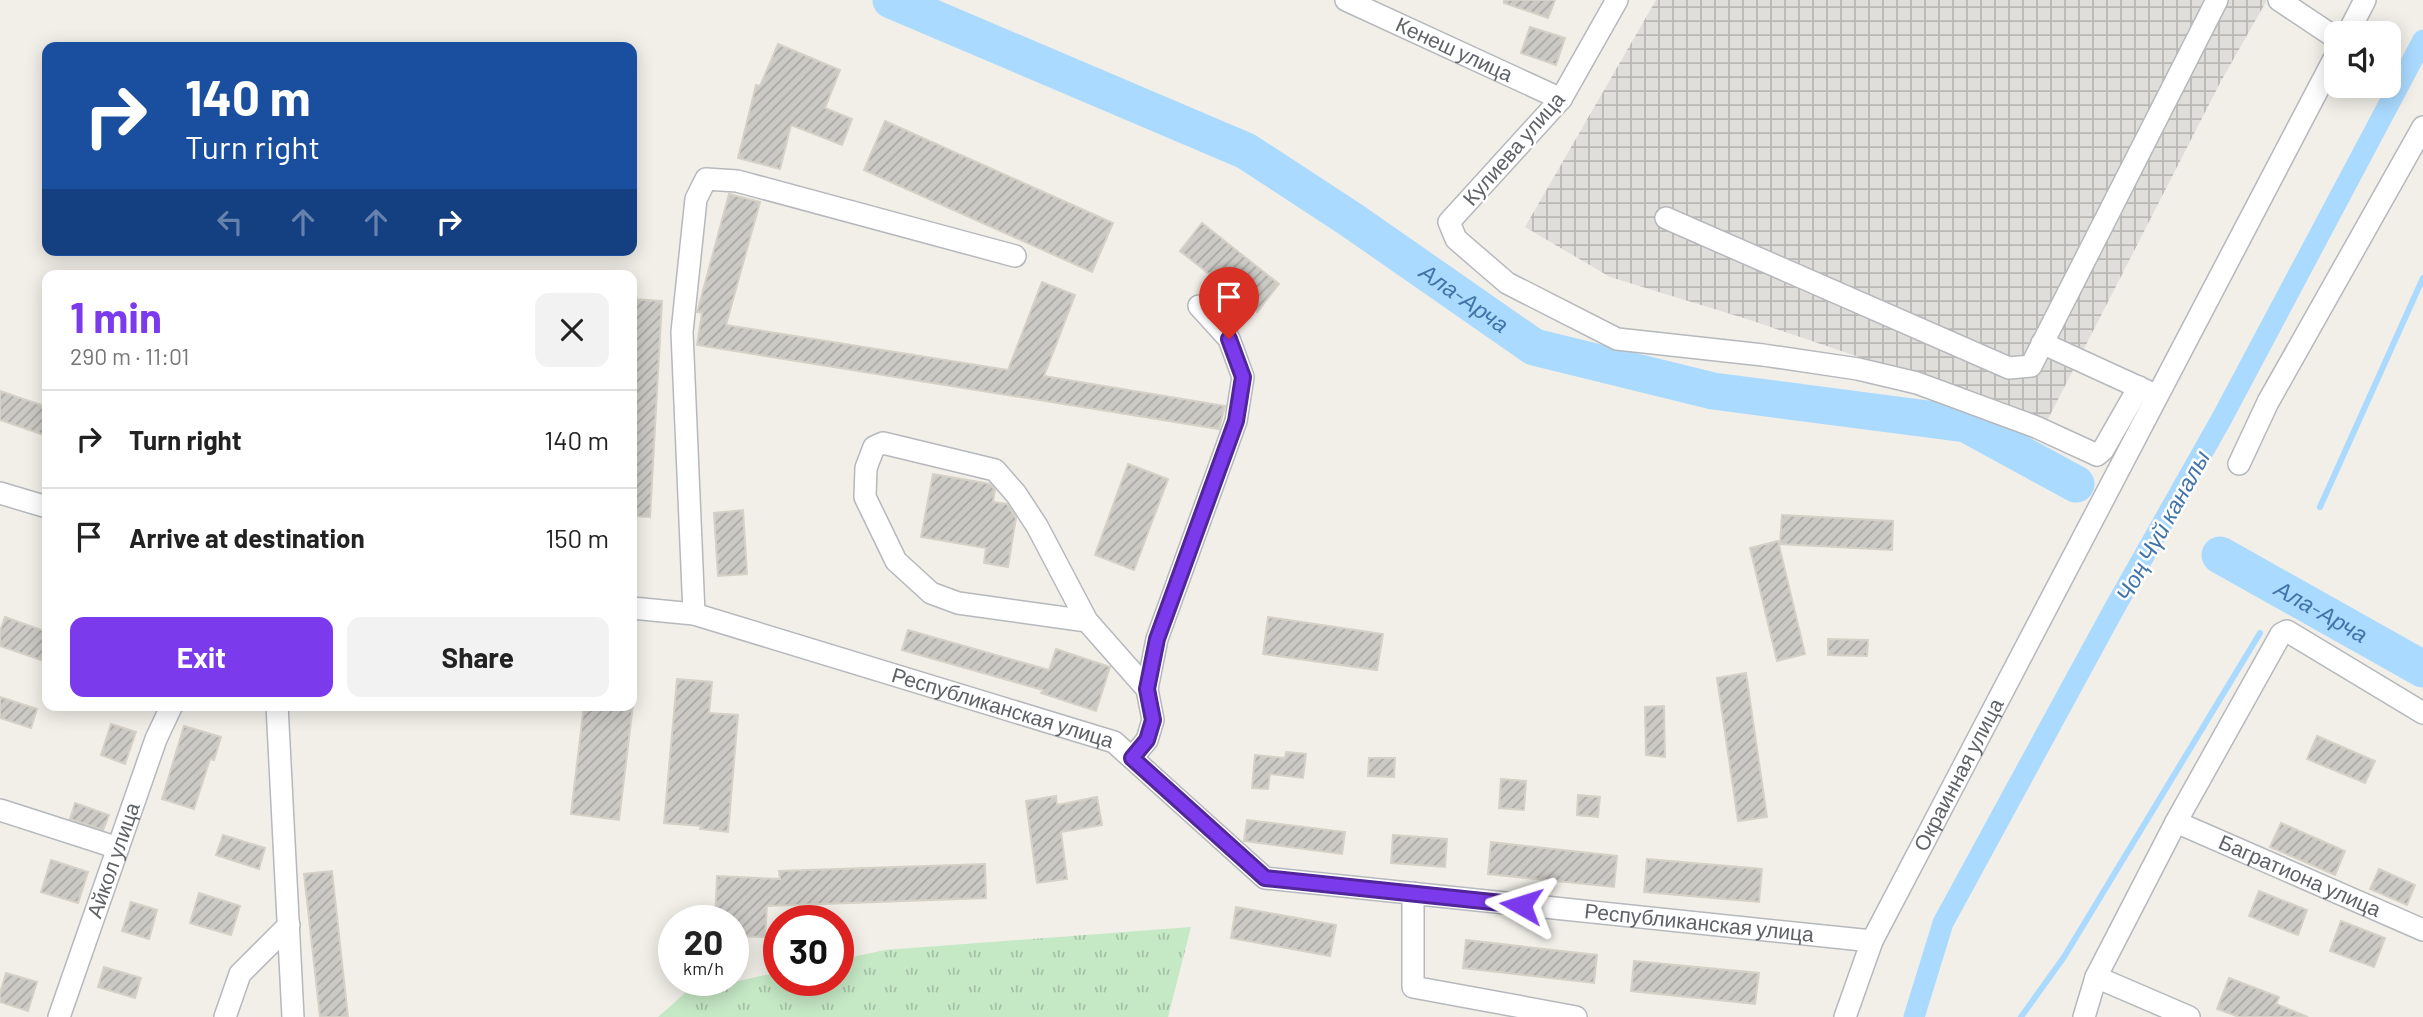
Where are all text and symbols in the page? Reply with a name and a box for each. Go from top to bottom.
street label: Кенеш улица [1392,11,1517,86]
map controls [2324,21,2401,98]
button: sound [2324,21,2401,98]
text: 140 m [185,67,311,126]
icon: right [70,70,161,161]
street label: Кулиева улица [1457,86,1569,210]
text: Turn right [185,127,320,165]
icon: left [211,203,249,241]
icon: ahead [284,203,322,241]
icon: ahead [357,203,395,241]
icon: right [430,203,468,241]
water label: Ала-Арча [1413,256,1514,338]
pin [1199,267,1259,339]
icon: arrive [1210,278,1248,316]
text: 1 min [70,291,162,341]
button: close [535,293,609,367]
text: 290 m · 11:01 [70,342,189,370]
icon: right [70,420,108,458]
text: Turn right [129,424,242,455]
text: 140 m [544,424,609,455]
water label: Чоң Чүй каналы [2109,445,2215,606]
icon: arrive [70,518,108,556]
text: Arrive at destination [129,522,365,553]
text: 150 m [545,522,609,553]
water label: Ала-Арча [2269,573,2373,648]
button: Exit [70,617,333,697]
button: Share [347,617,609,697]
street label: Республиканская улица [889,661,1117,752]
street label: Окраинная улица [1907,693,2008,855]
street label: Айкол улица [81,798,144,921]
street label: Багратиона улица [2215,828,2385,921]
position arrow [1484,868,1558,942]
street label: Республиканская улица [1583,897,1816,946]
speed limit sign: 30 [763,905,854,996]
text: 20 [684,920,723,962]
text: km/h [683,957,724,979]

